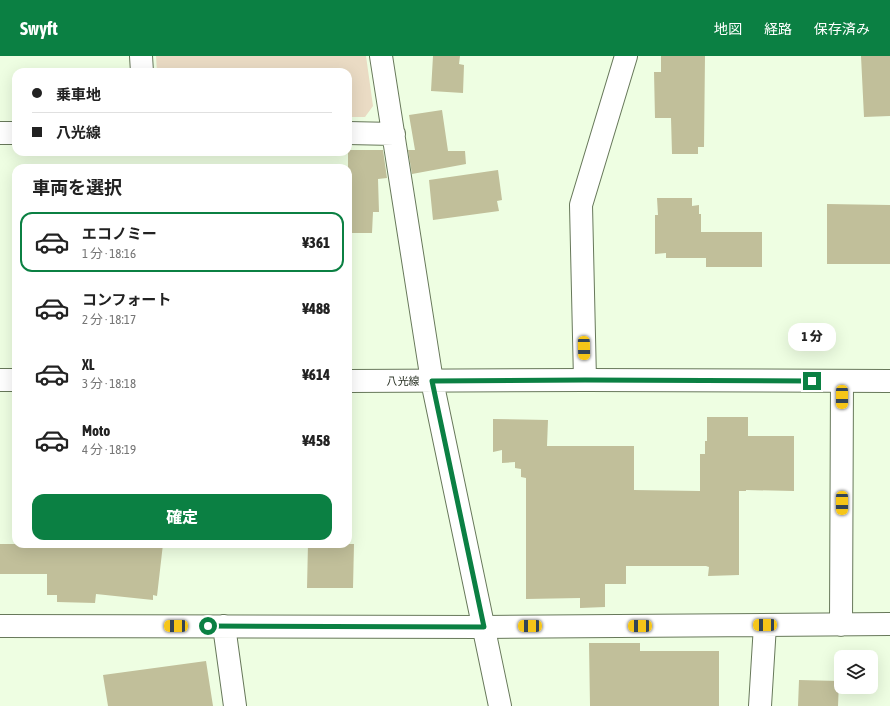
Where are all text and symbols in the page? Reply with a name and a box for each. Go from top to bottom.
text: Swyft [20,17,58,39]
text: 地図 [714,21,742,37]
text: 経路 [764,21,792,37]
text: 保存済み [814,21,870,37]
text: 乗車地 [56,86,101,103]
text: 八光線 [56,124,101,141]
text: 車両を選択 [32,177,122,198]
icon: car [34,224,70,260]
text: エコノミー [82,225,157,242]
text: ¥361 [302,234,330,251]
text: 1 分 · 18:16 [82,246,136,261]
icon: car [34,290,70,326]
text: コンフォート [82,291,172,308]
text: ¥488 [302,300,330,317]
text: 2 分 · 18:17 [82,312,136,327]
callout: 1 分 [788,323,836,351]
text: 1 分 [802,329,822,344]
car [578,336,590,360]
icon: car [34,356,70,392]
text: XL [82,356,95,373]
text: ¥614 [302,366,330,383]
route end [803,372,821,390]
street label: 八光線 [387,375,420,387]
text: 3 分 · 18:18 [82,376,136,391]
car [836,385,848,409]
icon: car [34,422,70,458]
text: Moto [82,422,110,439]
text: ¥458 [302,432,330,449]
text: 4 分 · 18:19 [82,442,136,457]
car [836,491,848,515]
button: 確定 [32,494,332,540]
route start [199,617,217,635]
car [753,619,777,631]
car [164,620,188,632]
car [518,620,542,632]
car [628,620,652,632]
map controls [834,650,878,694]
button: layers [834,650,878,694]

